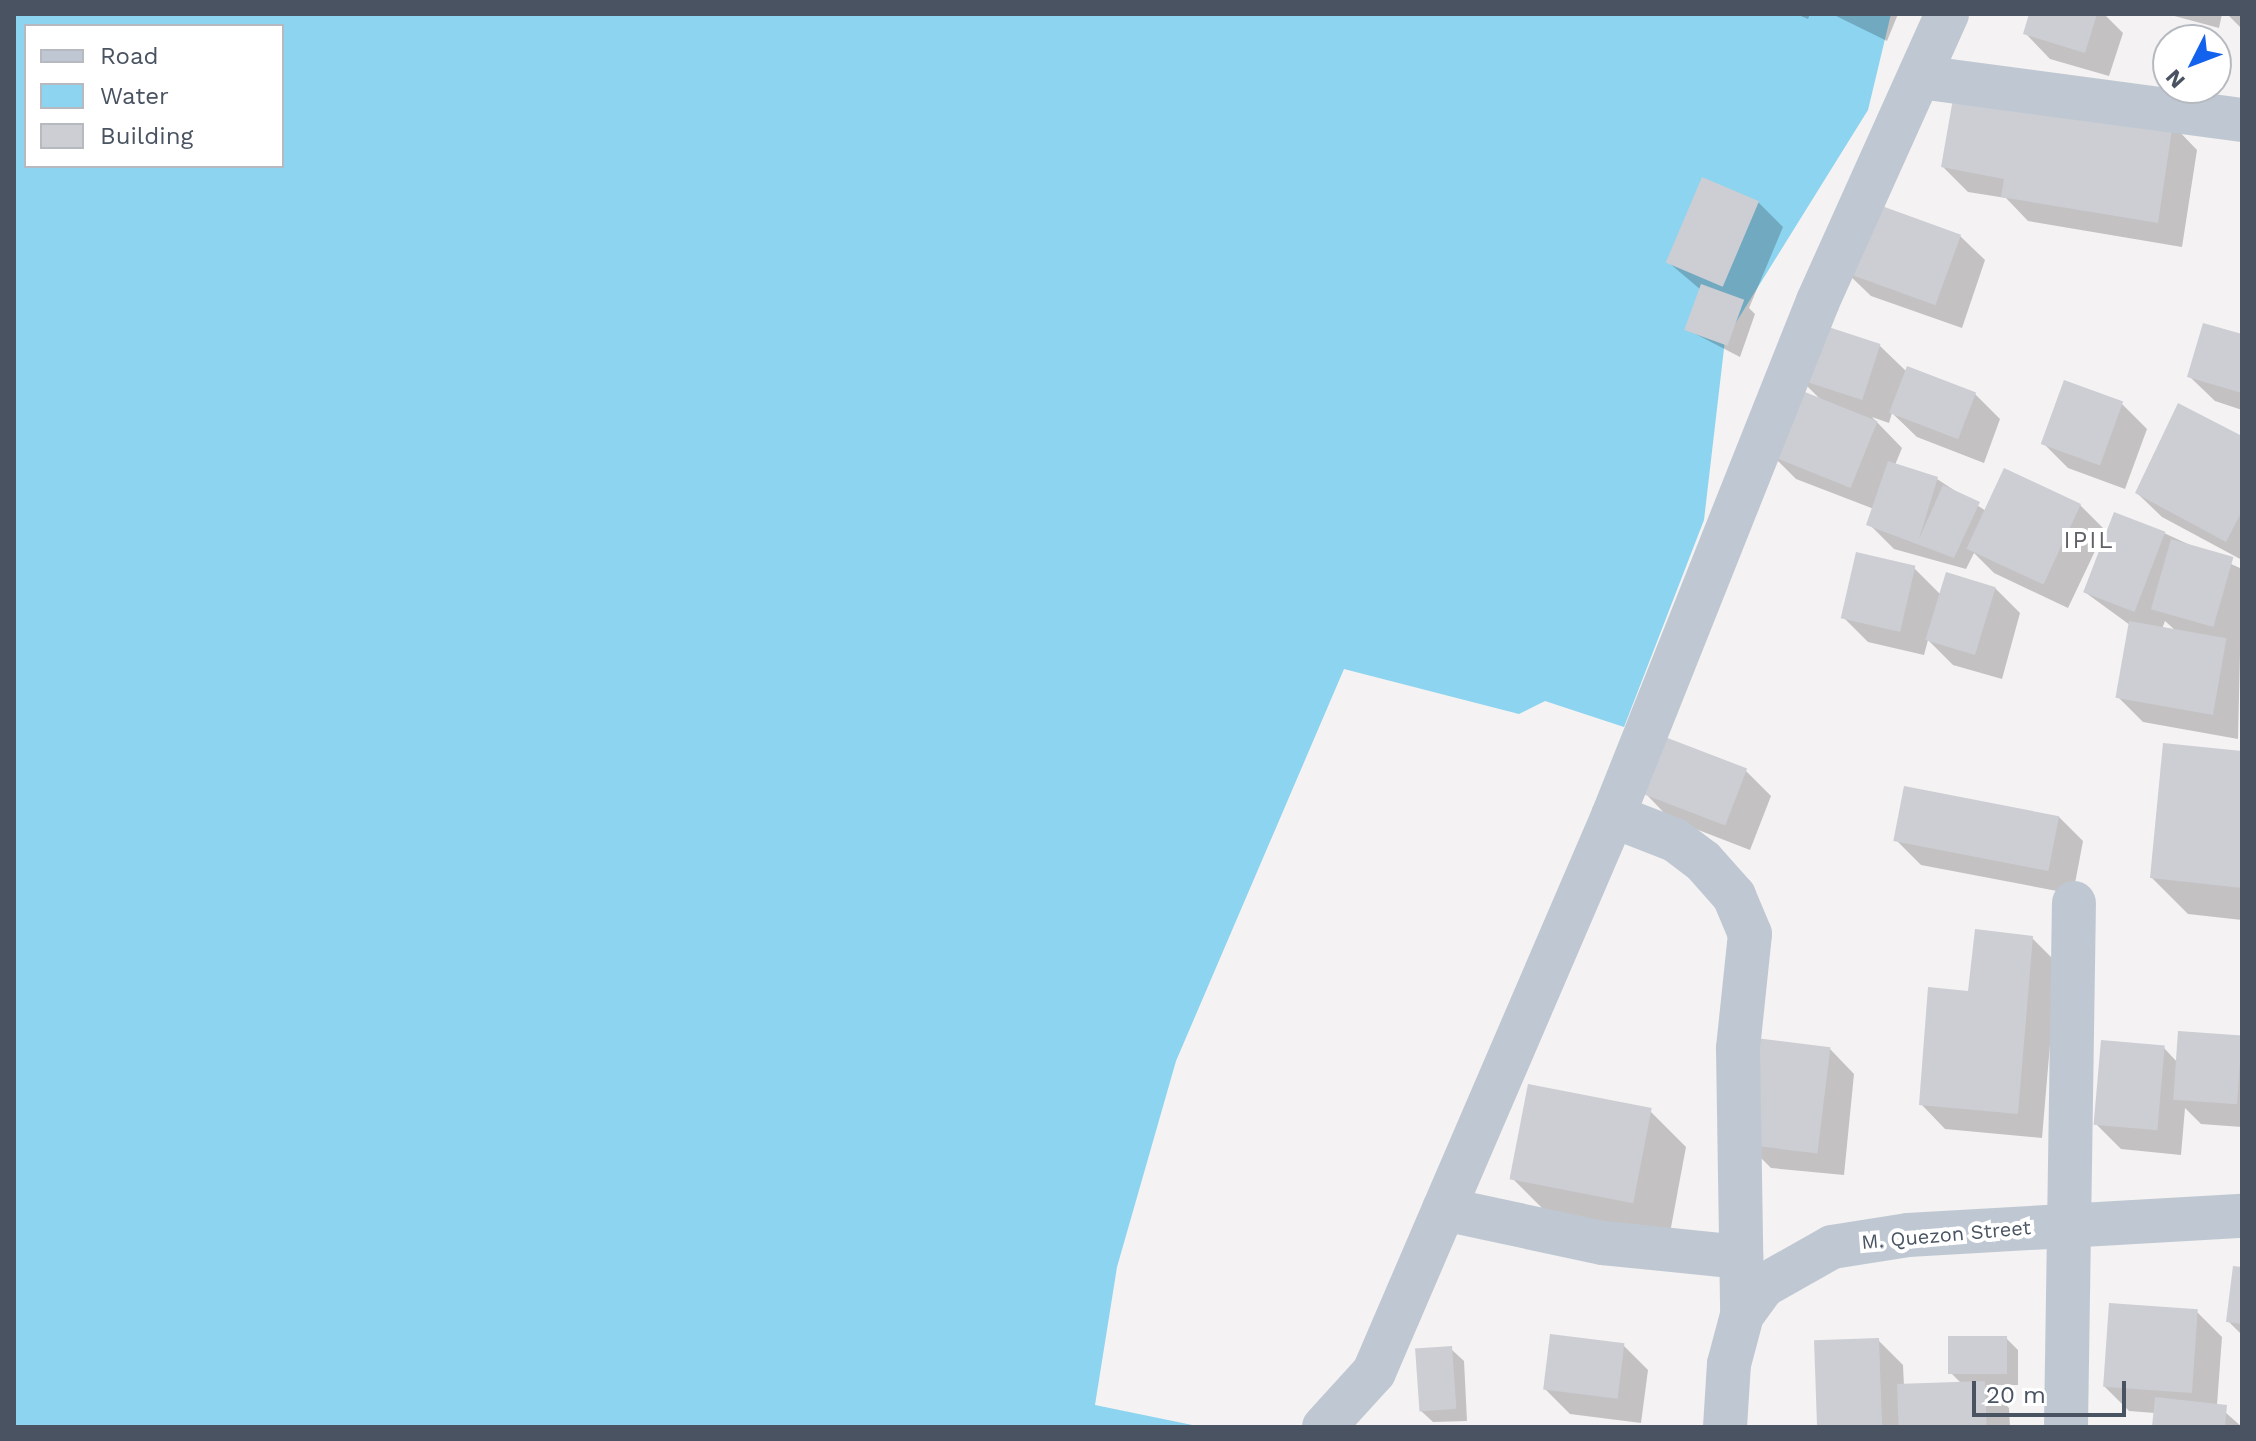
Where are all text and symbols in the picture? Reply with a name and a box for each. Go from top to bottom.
legend [24,24,284,168]
north arrow [2152,24,2232,104]
text: Road [100,42,159,70]
text: N [2161,65,2190,93]
text: Water [100,82,169,110]
text: Building [100,122,193,150]
district label: IPIL [2063,527,2115,555]
street label: M. Quezon Street [1860,1216,2032,1254]
scale bar [1976,1365,2130,1415]
text: 20 m [1986,1381,2046,1409]

